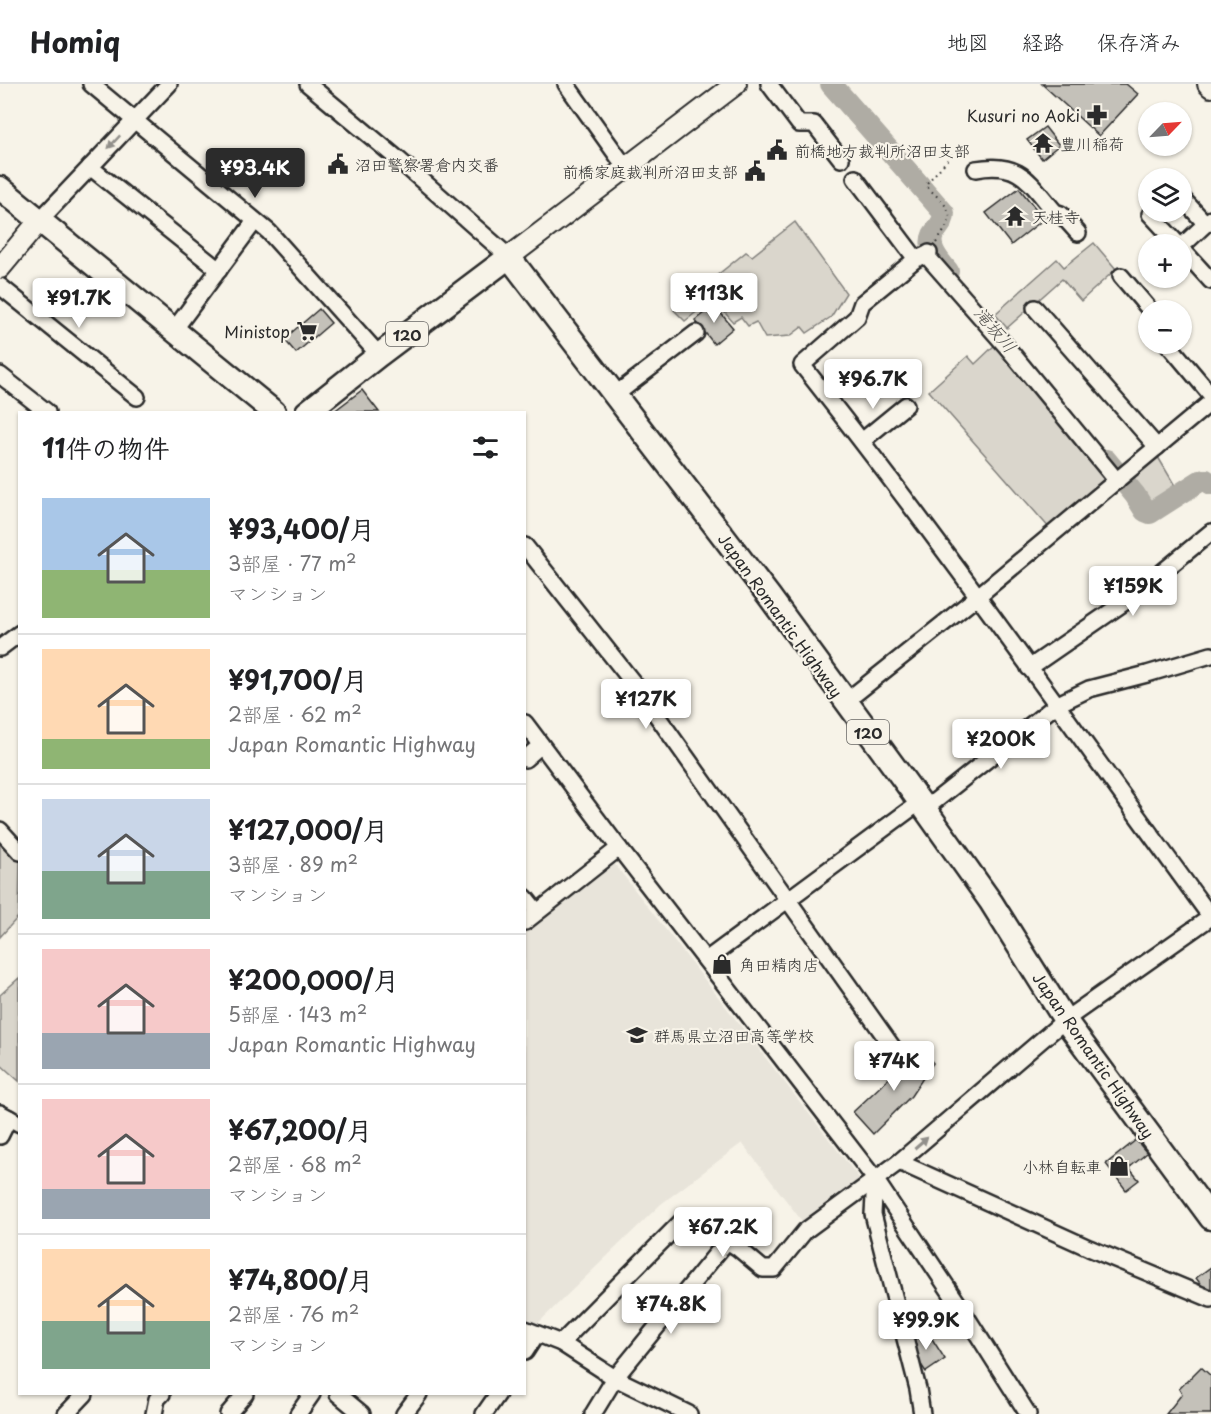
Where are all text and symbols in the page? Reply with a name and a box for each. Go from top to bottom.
text: Homiq [30,20,120,63]
text: 地図 [947,25,989,57]
text: 経路 [1022,25,1064,57]
text: 保存済み [1097,25,1181,57]
north arrow [1138,102,1192,156]
map controls [1138,102,1192,354]
place label: Kusuri no Aoki [967,103,1080,127]
pharmacy icon: Kusuri no Aoki [1085,103,1109,127]
temple icon: 豊川稲荷 [1031,131,1055,155]
place label: 豊川稲荷 [1060,131,1124,155]
one-way arrow [107,134,121,149]
public building icon: 前橋地方裁判所沼田支部 [765,138,789,162]
place label: 前橋地方裁判所沼田支部 [794,138,970,162]
pin: ¥93.4K [206,148,304,199]
text: ¥93.4K [220,152,290,182]
public building icon: 沼田警察署倉内交番 [326,152,350,176]
place label: 沼田警察署倉内交番 [355,152,499,176]
place label: 前橋家庭裁判所沼田支部 [562,159,738,183]
public building icon: 前橋家庭裁判所沼田支部 [743,159,767,183]
button: layers [1138,168,1192,222]
temple icon: 天桂寺 [1003,204,1027,228]
place label: 天桂寺 [1032,204,1080,228]
button: + [1138,234,1192,288]
pin: ¥113K [672,273,756,324]
text: ¥113K [684,277,744,307]
pin: ¥91.7K [30,278,128,329]
text: ¥91.7K [47,282,112,312]
water label: 滝坂川 [968,300,1024,358]
button: − [1138,300,1192,354]
place label: Ministop [224,319,290,343]
supermarket icon: Ministop [295,319,319,343]
road number: 120 [386,322,428,346]
pin: ¥96.7K [824,359,922,410]
text: ¥96.7K [838,363,908,393]
text: 11件の物件 [42,428,170,467]
icon: filters [469,431,502,464]
text: ¥93,400/月 [228,509,375,548]
icon: home [90,522,162,594]
street label: Japan Romantic Highway [713,528,849,702]
text: 3部屋 · 77 m² [228,548,357,578]
pin: ¥159K [1091,566,1175,617]
text: ¥159K [1103,570,1163,600]
text: マンション [228,578,327,608]
text: ¥91,700/月 [228,660,368,699]
icon: home [90,673,162,745]
pin: ¥127K [604,679,688,730]
text: ¥127K [615,683,677,713]
text: 2部屋 · 62 m² [228,699,362,729]
pin: ¥200K [959,719,1043,770]
road number: 120 [847,720,889,744]
text: ¥200K [966,723,1036,753]
text: Japan Romantic Highway [228,729,476,759]
text: ¥127,000/月 [228,810,389,849]
icon: home [90,823,162,895]
text: 3部屋 · 89 m² [228,849,358,879]
text: マンション [228,879,327,909]
shop icon: 角田精肉店 [710,952,734,976]
place label: 角田精肉店 [739,952,819,976]
text: ¥200,000/月 [228,960,399,999]
street label: Japan Romantic Highway [1027,967,1161,1143]
icon: home [90,973,162,1045]
text: 5部屋 · 143 m² [228,999,367,1029]
school or university icon: 群馬県立沼田高等学校 [625,1023,649,1047]
place label: 群馬県立沼田高等学校 [654,1023,814,1047]
text: Japan Romantic Highway [228,1029,476,1059]
pin: ¥74K [858,1041,930,1092]
text: ¥74K [868,1045,920,1075]
text: ¥67,200/月 [228,1110,373,1149]
icon: home [90,1123,162,1195]
one-way arrow [913,1137,928,1150]
text: 2部屋 · 68 m² [228,1149,362,1179]
place label: 小林自転車 [1022,1154,1102,1178]
shop icon: 小林自転車 [1107,1154,1131,1178]
text: マンション [228,1179,327,1209]
pin: ¥67.2K [674,1207,772,1258]
text: ¥67.2K [688,1211,758,1241]
text: ¥74,800/月 [228,1260,374,1299]
icon: home [90,1273,162,1345]
pin: ¥74.8K [622,1284,720,1335]
text: ¥74.8K [636,1288,706,1318]
text: 2部屋 · 76 m² [228,1299,359,1329]
pin: ¥99.9K [877,1300,975,1351]
text: ¥99.9K [892,1304,960,1334]
text: マンション [228,1329,327,1359]

